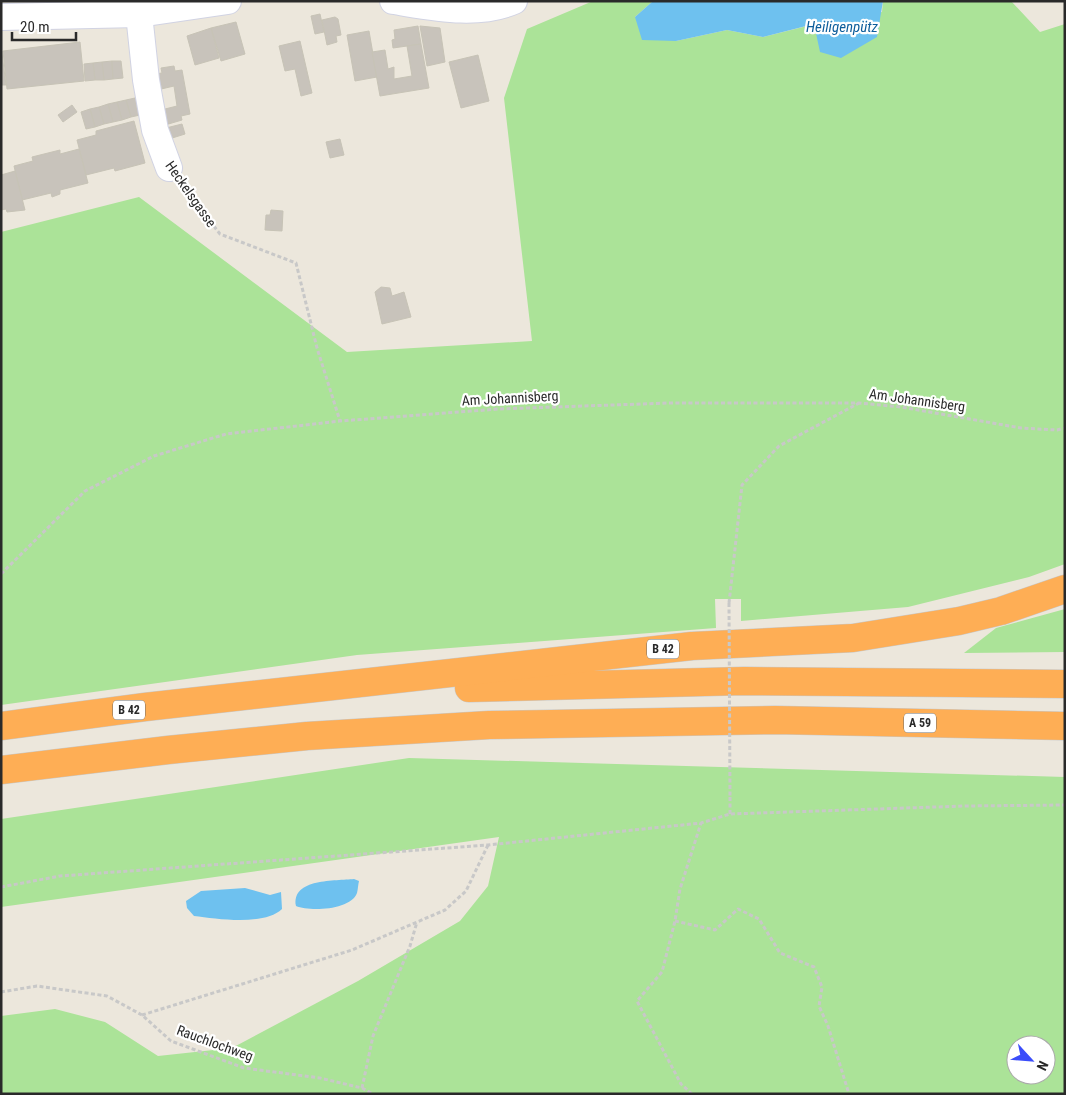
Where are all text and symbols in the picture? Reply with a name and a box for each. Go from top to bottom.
scale bar [12,10,76,42]
text: 20 m [20,18,50,36]
water label: Heiligenpütz [806,18,879,36]
street label: Heckelsgasse [162,158,220,230]
street label: Am Johannisberg [868,385,966,415]
street label: Am Johannisberg [461,387,559,409]
road number: B 42 [647,640,679,659]
road number: B 42 [113,700,145,720]
road number: A 59 [904,714,936,732]
street label: Rauchlochweg [175,1022,255,1064]
north arrow [1006,1035,1056,1085]
text: N [1034,1058,1052,1073]

